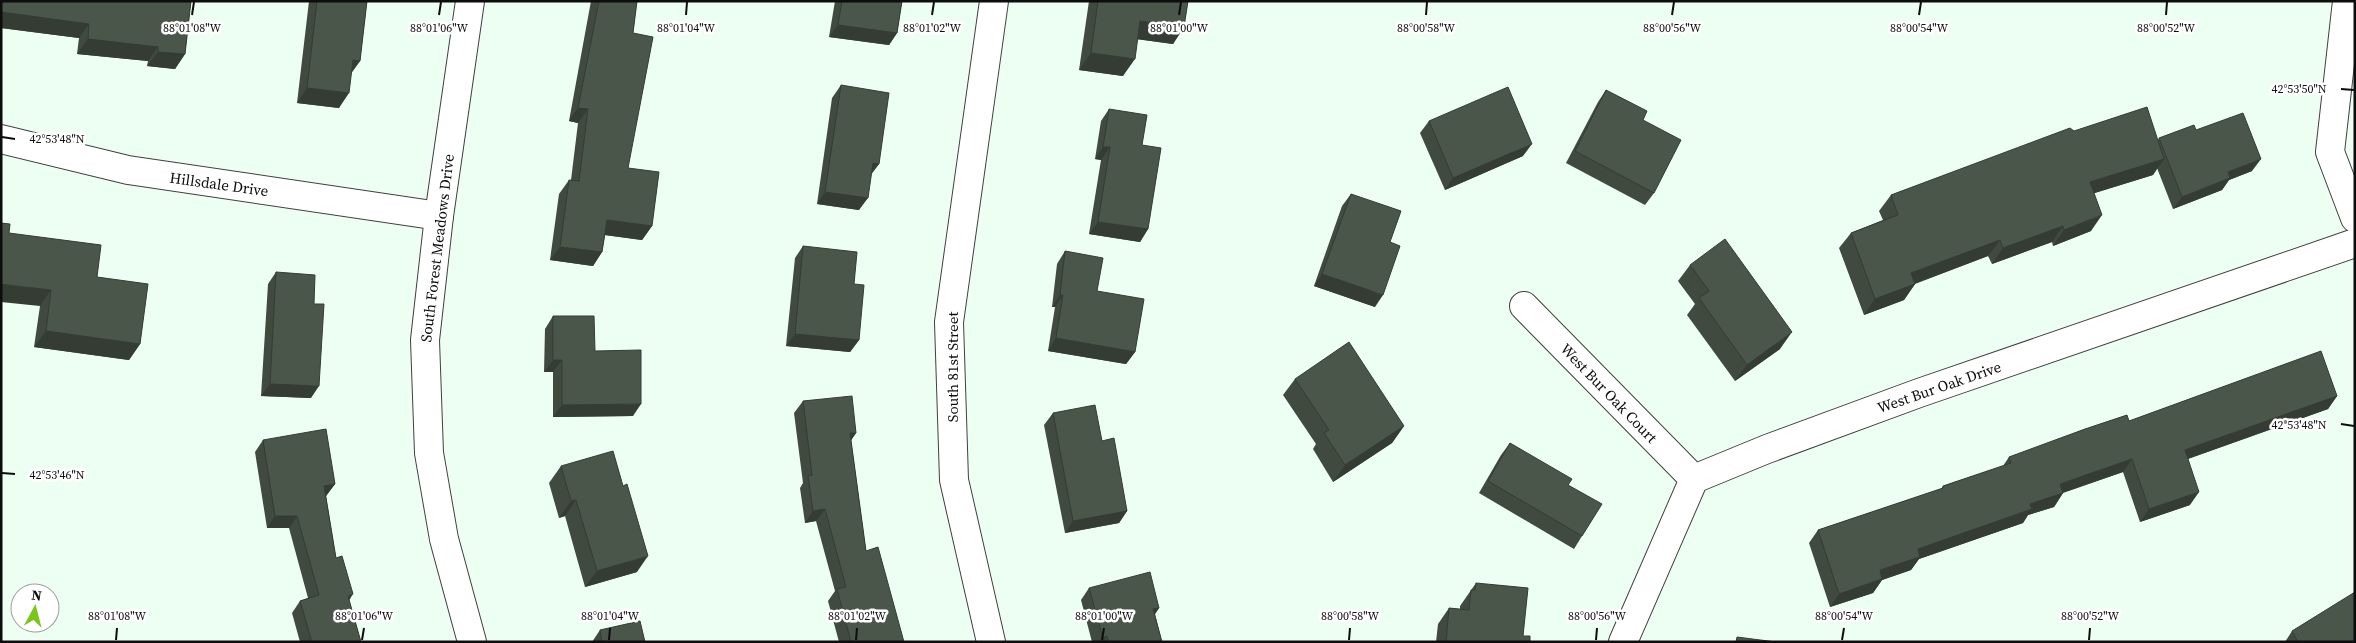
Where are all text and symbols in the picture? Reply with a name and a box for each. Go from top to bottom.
text: 88°01'08"W [163,20,221,36]
text: 88°01'06"W [410,20,468,36]
text: 88°01'04"W [657,20,715,36]
text: 88°01'02"W [903,20,961,36]
text: 88°01'00"W [1150,20,1208,36]
text: 88°00'58"W [1397,20,1455,36]
text: 88°00'56"W [1643,20,1701,36]
text: 88°00'54"W [1890,20,1948,36]
text: 88°00'52"W [2137,20,2195,36]
text: 42°53'50"N [2271,81,2327,97]
text: 42°53'48"N [29,131,85,147]
street label: South Forest Meadows Drive [415,152,459,343]
street label: Hillsdale Drive [168,167,270,201]
street label: South 81st Street [942,312,963,422]
street label: West Bur Oak Court [1556,338,1662,448]
street label: West Bur Oak Drive [1874,356,2004,418]
text: 42°53'48"N [2271,417,2327,433]
text: 42°53'46"N [29,467,85,483]
north arrow [10,583,60,633]
text: N [30,585,43,606]
text: 88°01'08"W [88,608,146,624]
text: 88°01'06"W [335,608,393,624]
text: 88°01'04"W [581,608,639,624]
text: 88°01'02"W [828,608,886,624]
text: 88°01'00"W [1075,608,1133,624]
text: 88°00'58"W [1321,608,1379,624]
text: 88°00'56"W [1568,608,1626,624]
text: 88°00'54"W [1815,608,1873,624]
text: 88°00'52"W [2061,608,2119,624]

